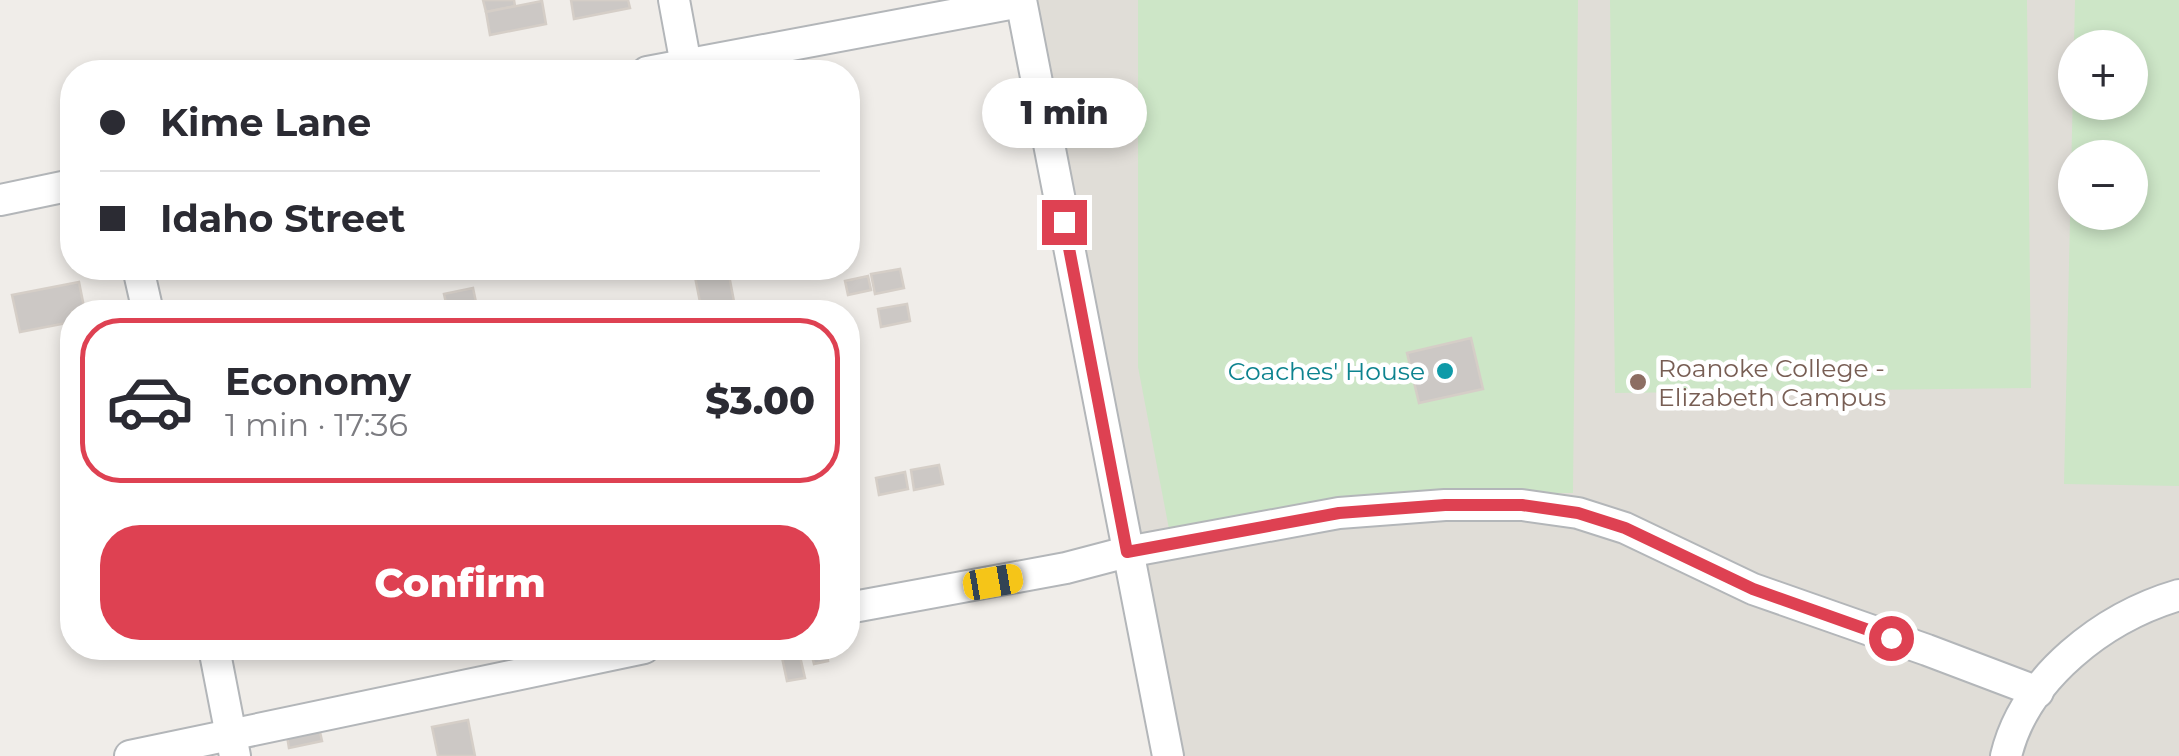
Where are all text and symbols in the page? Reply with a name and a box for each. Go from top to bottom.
map controls [2058,30,2148,230]
button: + [2058,30,2148,120]
callout: 1 min [982,77,1146,147]
text: 1 min [1020,93,1109,132]
text: Kime Lane [160,99,371,146]
button: − [2058,140,2148,230]
text: Idaho Street [160,195,406,242]
route end [1042,200,1087,245]
place label: Roanoke College - Elizabeth Campus [1658,353,1886,412]
icon: car [105,356,195,446]
place label: Coaches' House [1228,356,1425,386]
text: Economy [225,358,411,405]
marker: Coaches' House [1434,360,1456,382]
marker: Roanoke College - Elizabeth Campus [1627,371,1649,393]
text: $3.00 [705,377,815,424]
text: 1 min · 17:36 [225,405,408,444]
button: Confirm [100,525,820,640]
car [961,562,1025,602]
route start [1869,616,1914,661]

